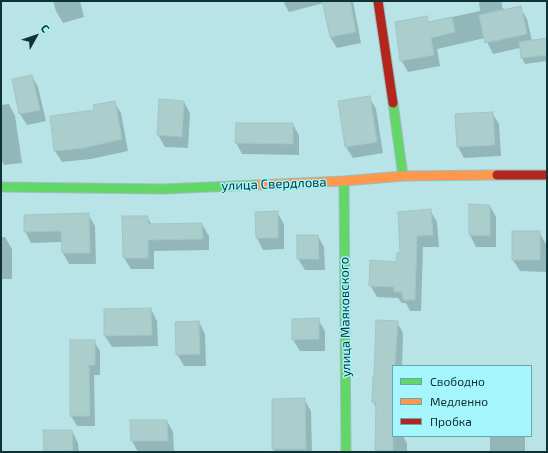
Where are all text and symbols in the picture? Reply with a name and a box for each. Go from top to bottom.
north arrow [16,16,56,56]
text: С [39,21,53,35]
street label: улица Свердлова [221,174,327,194]
street label: улица Маяковского [336,257,354,377]
legend [392,365,532,437]
text: Свободно [430,374,485,388]
text: Медленно [430,394,488,408]
text: Пробка [430,414,472,428]

